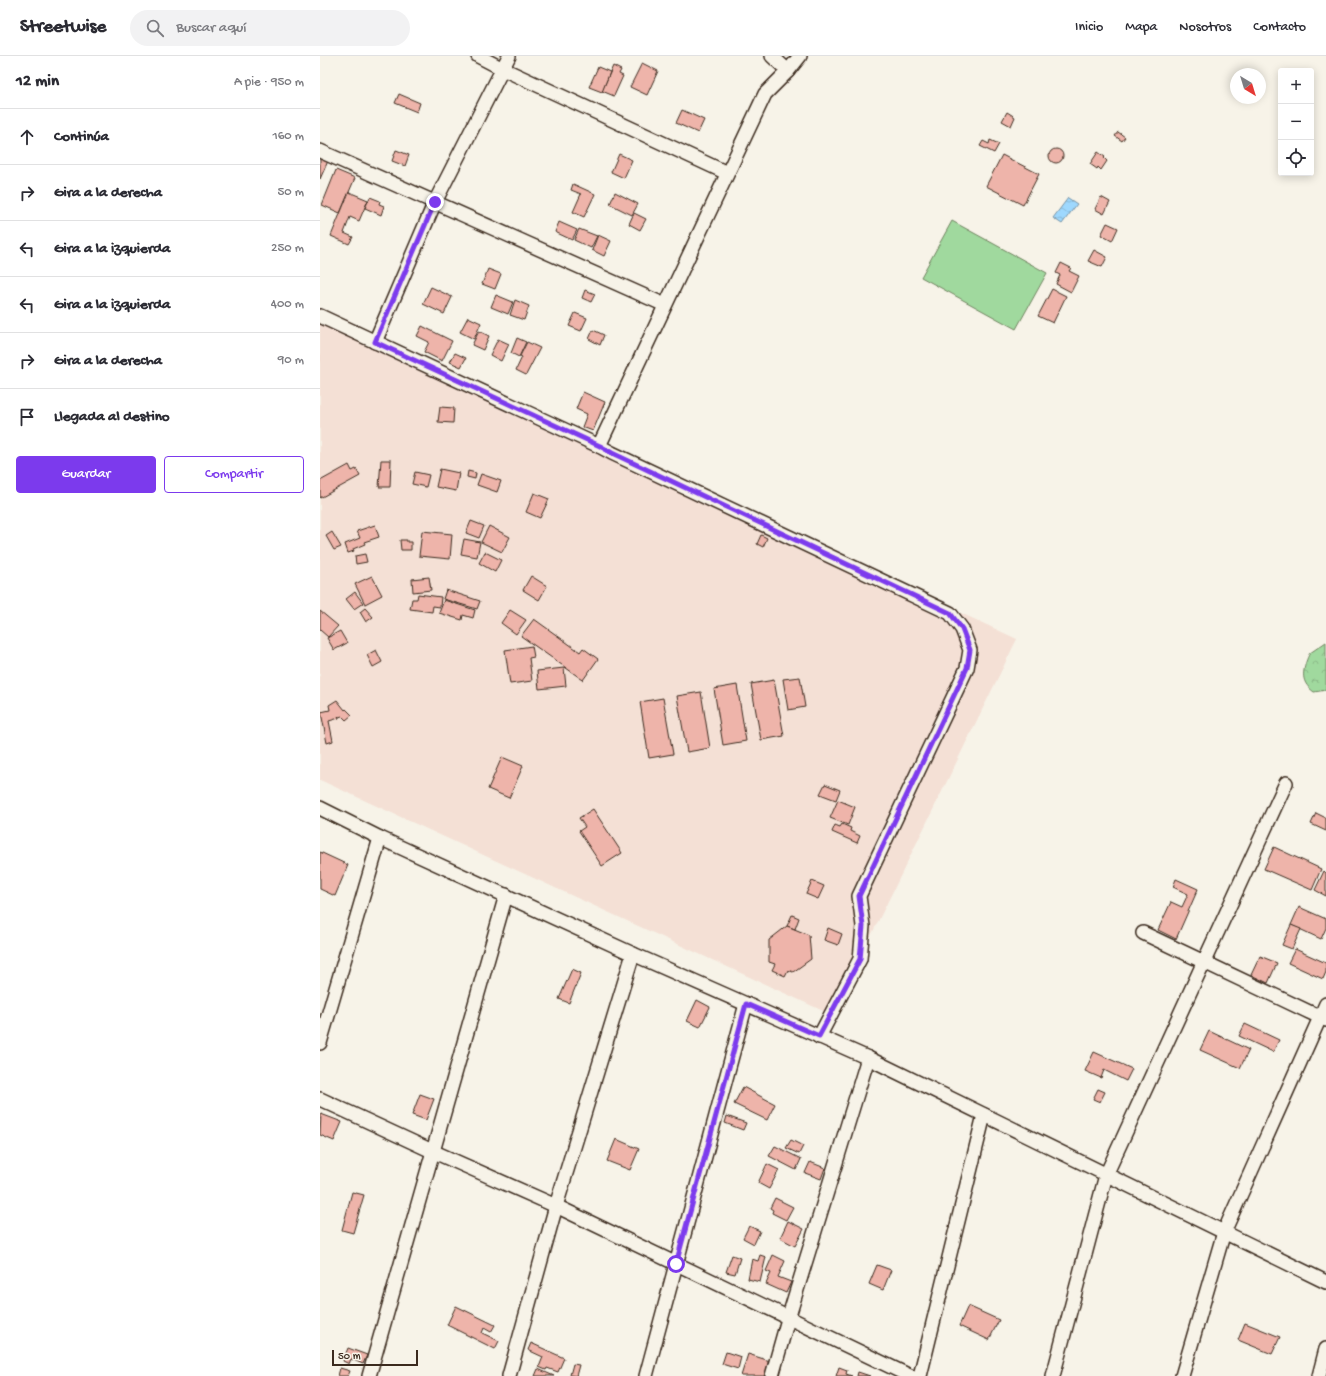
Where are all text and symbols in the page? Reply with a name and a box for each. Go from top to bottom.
search box [130,10,410,46]
text: Streetwise [20,16,106,39]
icon: search [144,17,166,39]
text: Buscar aquí [176,19,246,37]
text: Inicio [1075,19,1103,36]
text: Mapa [1125,19,1157,36]
text: Nosotros [1179,19,1231,36]
text: Contacto [1253,19,1306,36]
north arrow [1230,68,1266,104]
map controls [1278,68,1314,176]
button: + [1278,68,1314,104]
text: 12 min [16,72,59,92]
text: A pie · 950 m [234,75,304,90]
button: − [1278,104,1314,140]
icon: ahead [16,126,38,148]
text: Continúa [54,128,109,146]
text: 160 m [272,129,304,144]
button: locate [1278,140,1314,176]
icon: right [16,182,38,204]
text: Gira a la derecha [54,184,162,202]
text: 50 m [277,185,304,200]
route end [426,193,444,211]
icon: left [16,238,38,260]
text: Gira a la izquierda [54,240,170,258]
text: 250 m [271,241,304,256]
icon: left [16,294,38,316]
text: Gira a la izquierda [54,296,170,314]
text: 400 m [271,297,304,312]
icon: right [16,350,38,372]
text: Gira a la derecha [54,352,162,370]
text: 90 m [278,353,304,368]
icon: arrive [16,406,38,428]
text: Llegada al destino [54,408,170,426]
button: Guardar [16,456,156,493]
button: Compartir [164,456,304,493]
route start [667,1255,685,1273]
scale bar [332,1348,418,1367]
text: 50 m [338,1351,360,1363]

